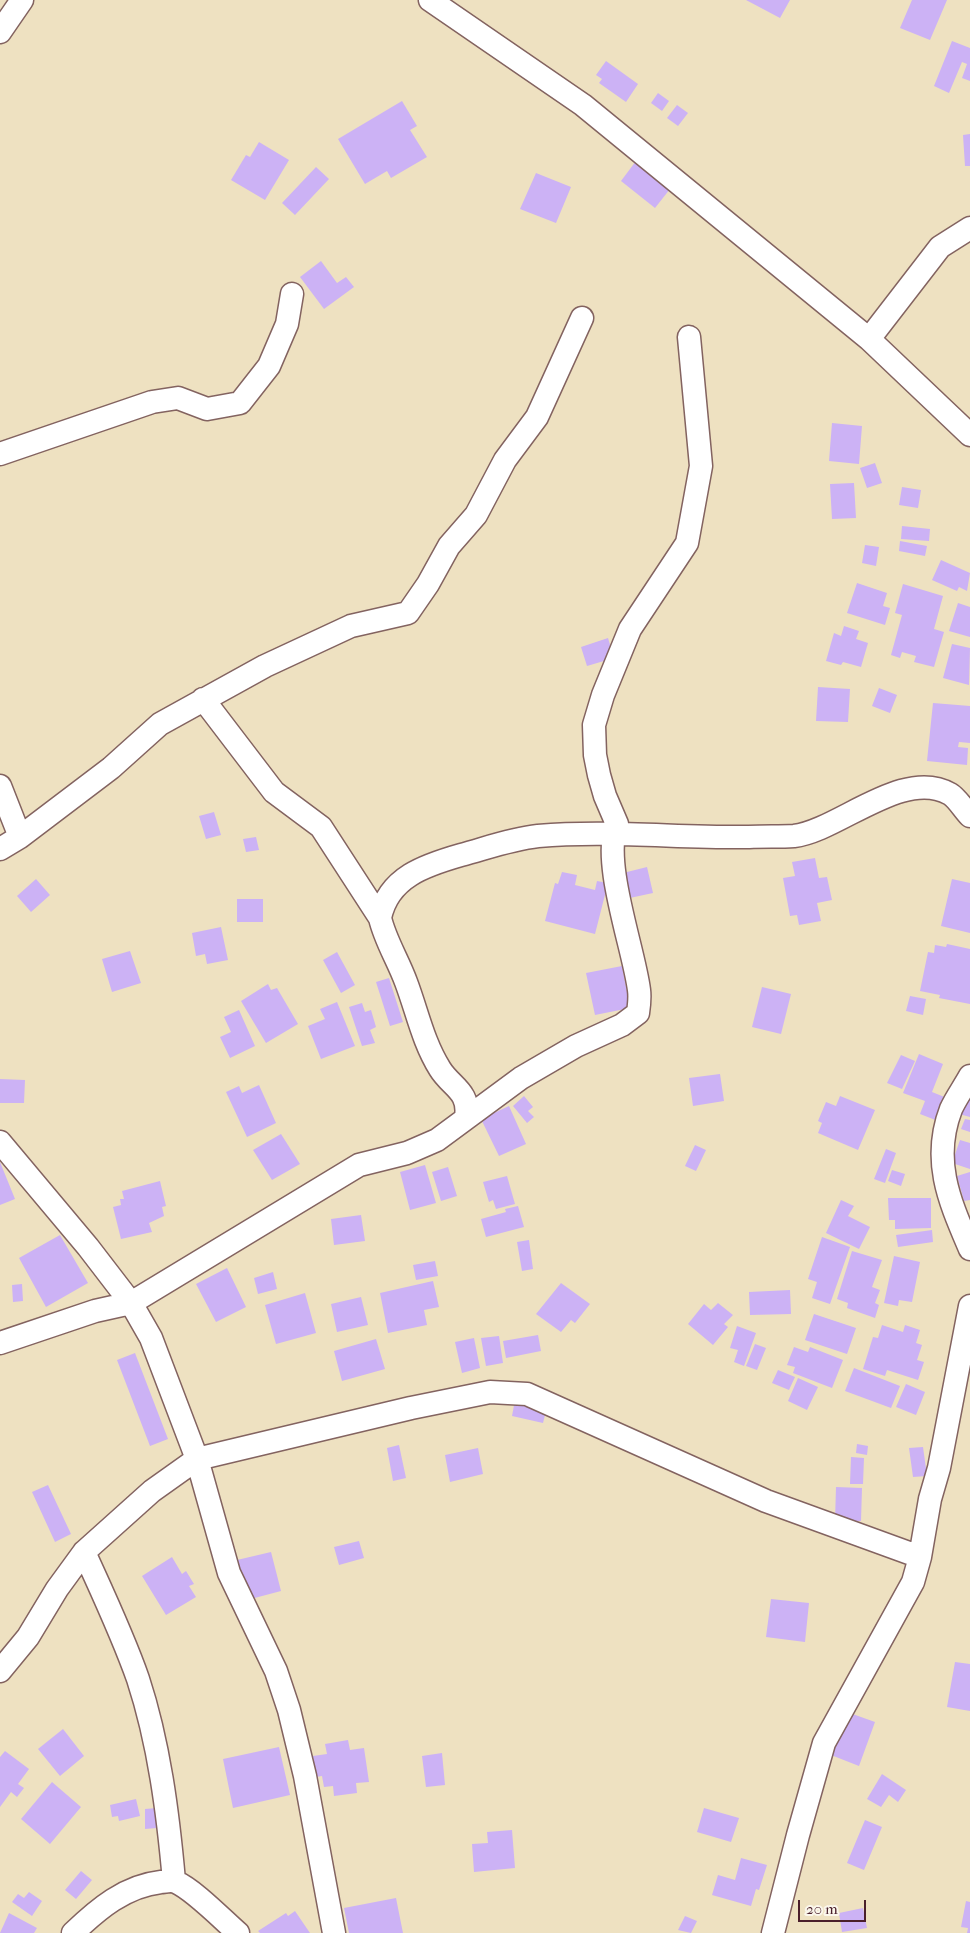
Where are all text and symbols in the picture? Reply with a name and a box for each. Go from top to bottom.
scale bar [800,1890,868,1922]
text: 20 m [806,1900,838,1918]

